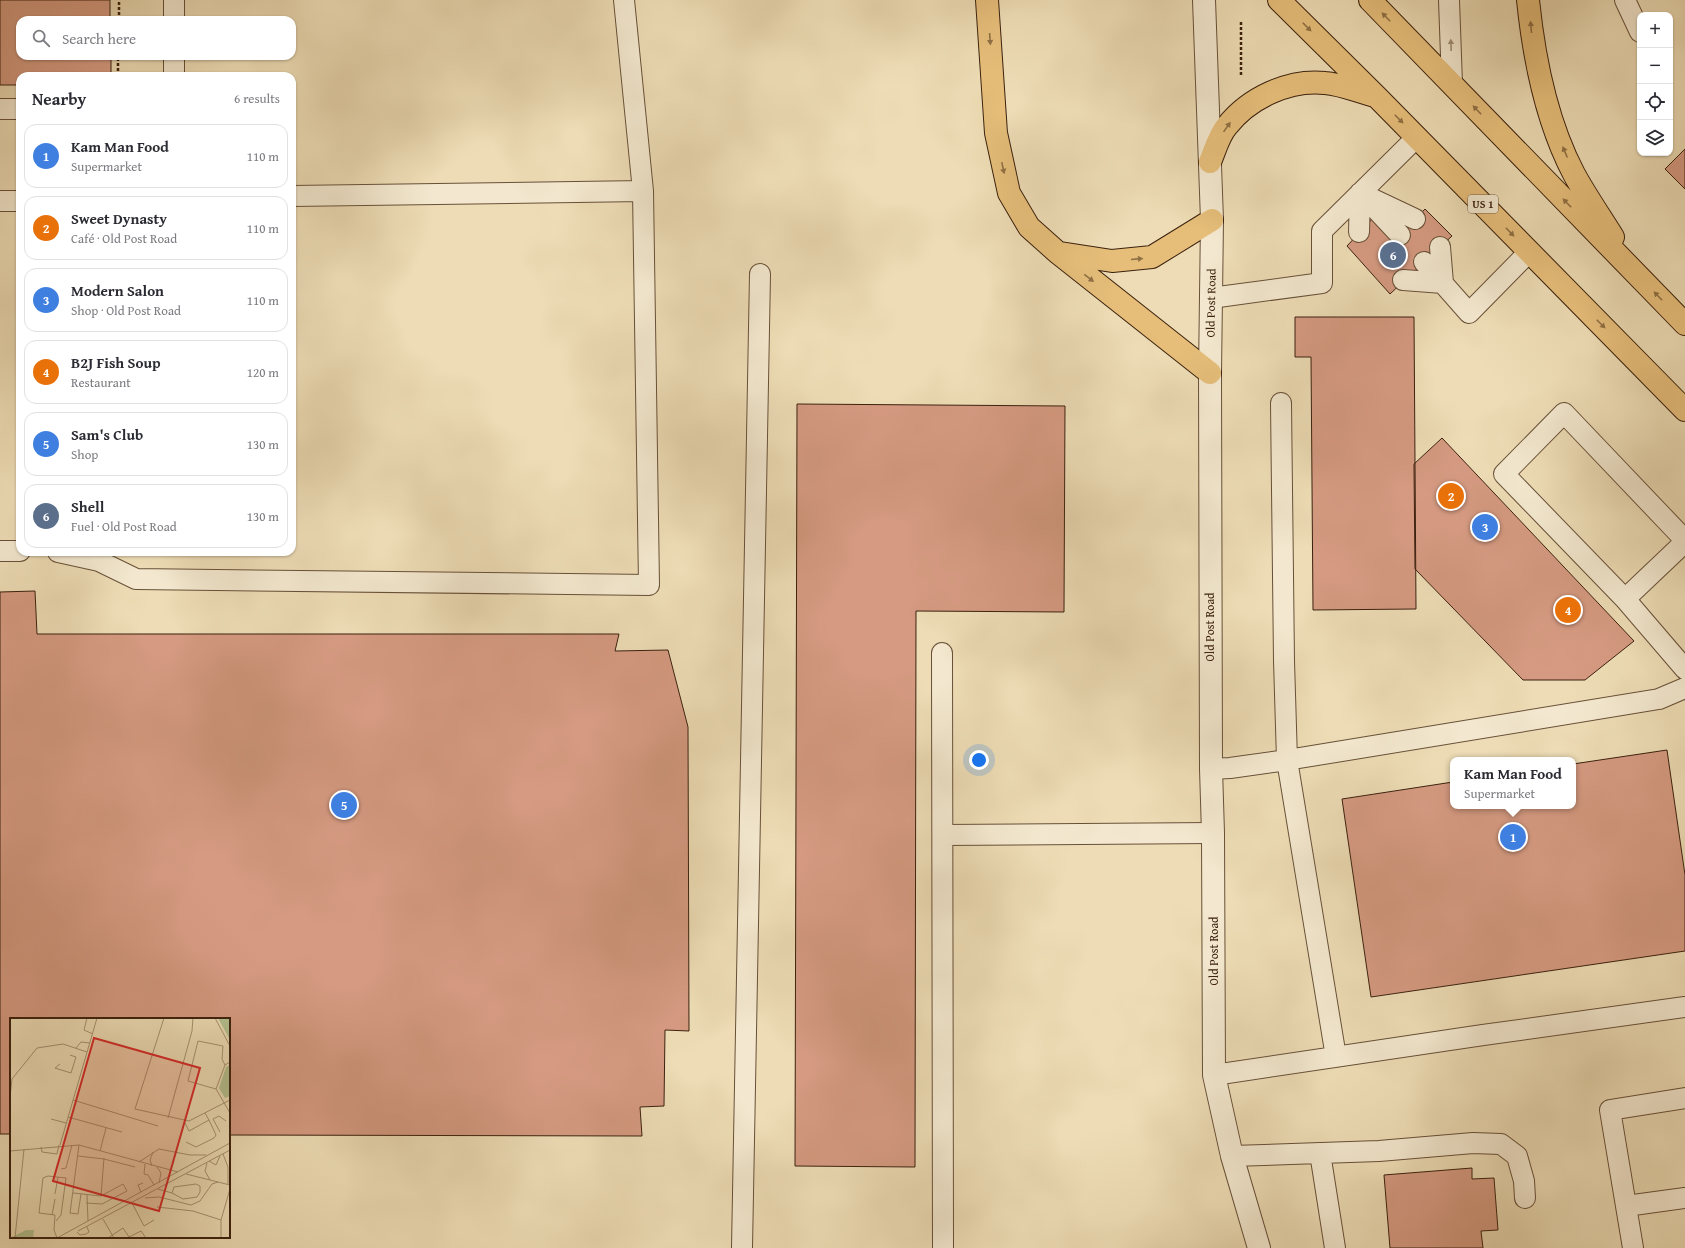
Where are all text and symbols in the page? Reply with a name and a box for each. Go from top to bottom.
one-way arrow [1381,12,1391,22]
map controls [1637,12,1673,156]
button: + [1637,12,1673,48]
search box [16,16,296,60]
one-way arrow [1527,21,1534,33]
one-way arrow [1302,22,1312,32]
icon: search [30,27,52,49]
text: Search here [62,28,136,49]
one-way arrow [986,33,993,45]
one-way arrow [1448,38,1454,51]
button: − [1637,48,1673,84]
button: locate [1637,84,1673,120]
text: Nearby [32,86,86,111]
text: 6 results [234,89,280,108]
one-way arrow [1472,105,1482,115]
one-way arrow [1394,114,1404,124]
button: layers [1637,120,1673,156]
one-way arrow [1223,122,1231,132]
text: Kam Man Food [71,136,169,157]
one-way arrow [1562,146,1568,157]
text: 1 [43,147,49,166]
text: 110 m [247,147,279,166]
text: Supermarket [71,157,142,176]
one-way arrow [1001,162,1007,174]
road number: US 1 [1468,195,1498,213]
one-way arrow [1563,198,1572,208]
text: Sweet Dynasty [71,208,167,229]
text: 2 [43,219,49,238]
text: 110 m [247,219,279,238]
one-way arrow [1505,227,1514,237]
text: Café · Old Post Road [71,229,177,248]
pin: 6 [1380,240,1406,270]
one-way arrow [1131,256,1143,262]
street label: Old Post Road [1201,268,1220,338]
one-way arrow [1084,273,1095,282]
text: Modern Salon [71,280,164,301]
text: 3 [43,291,49,310]
text: 110 m [247,291,279,310]
one-way arrow [1653,291,1663,301]
text: Shop · Old Post Road [71,301,181,320]
one-way arrow [1596,319,1606,329]
text: B2J Fish Soup [71,352,161,373]
text: 4 [43,363,49,382]
text: 120 m [247,363,279,382]
text: Restaurant [71,373,131,392]
text: Sam's Club [71,424,143,445]
text: 5 [43,435,49,454]
text: 130 m [247,435,279,454]
text: Shop [71,445,98,464]
pin: 2 [1438,481,1464,511]
text: Shell [71,496,104,517]
text: 6 [43,507,49,526]
text: 130 m [247,507,279,526]
pin: 3 [1472,512,1498,542]
text: Fuel · Old Post Road [71,517,177,536]
street label: Old Post Road [1201,592,1218,662]
pin: 4 [1555,595,1581,625]
your location [969,750,989,770]
popup [1450,757,1576,809]
text: Kam Man Food [1464,763,1562,784]
text: Supermarket [1464,784,1535,803]
pin: 5 [331,790,357,820]
pin: 1 [1500,822,1526,852]
street label: Old Post Road [1205,916,1222,986]
inset map [10,1018,230,1238]

